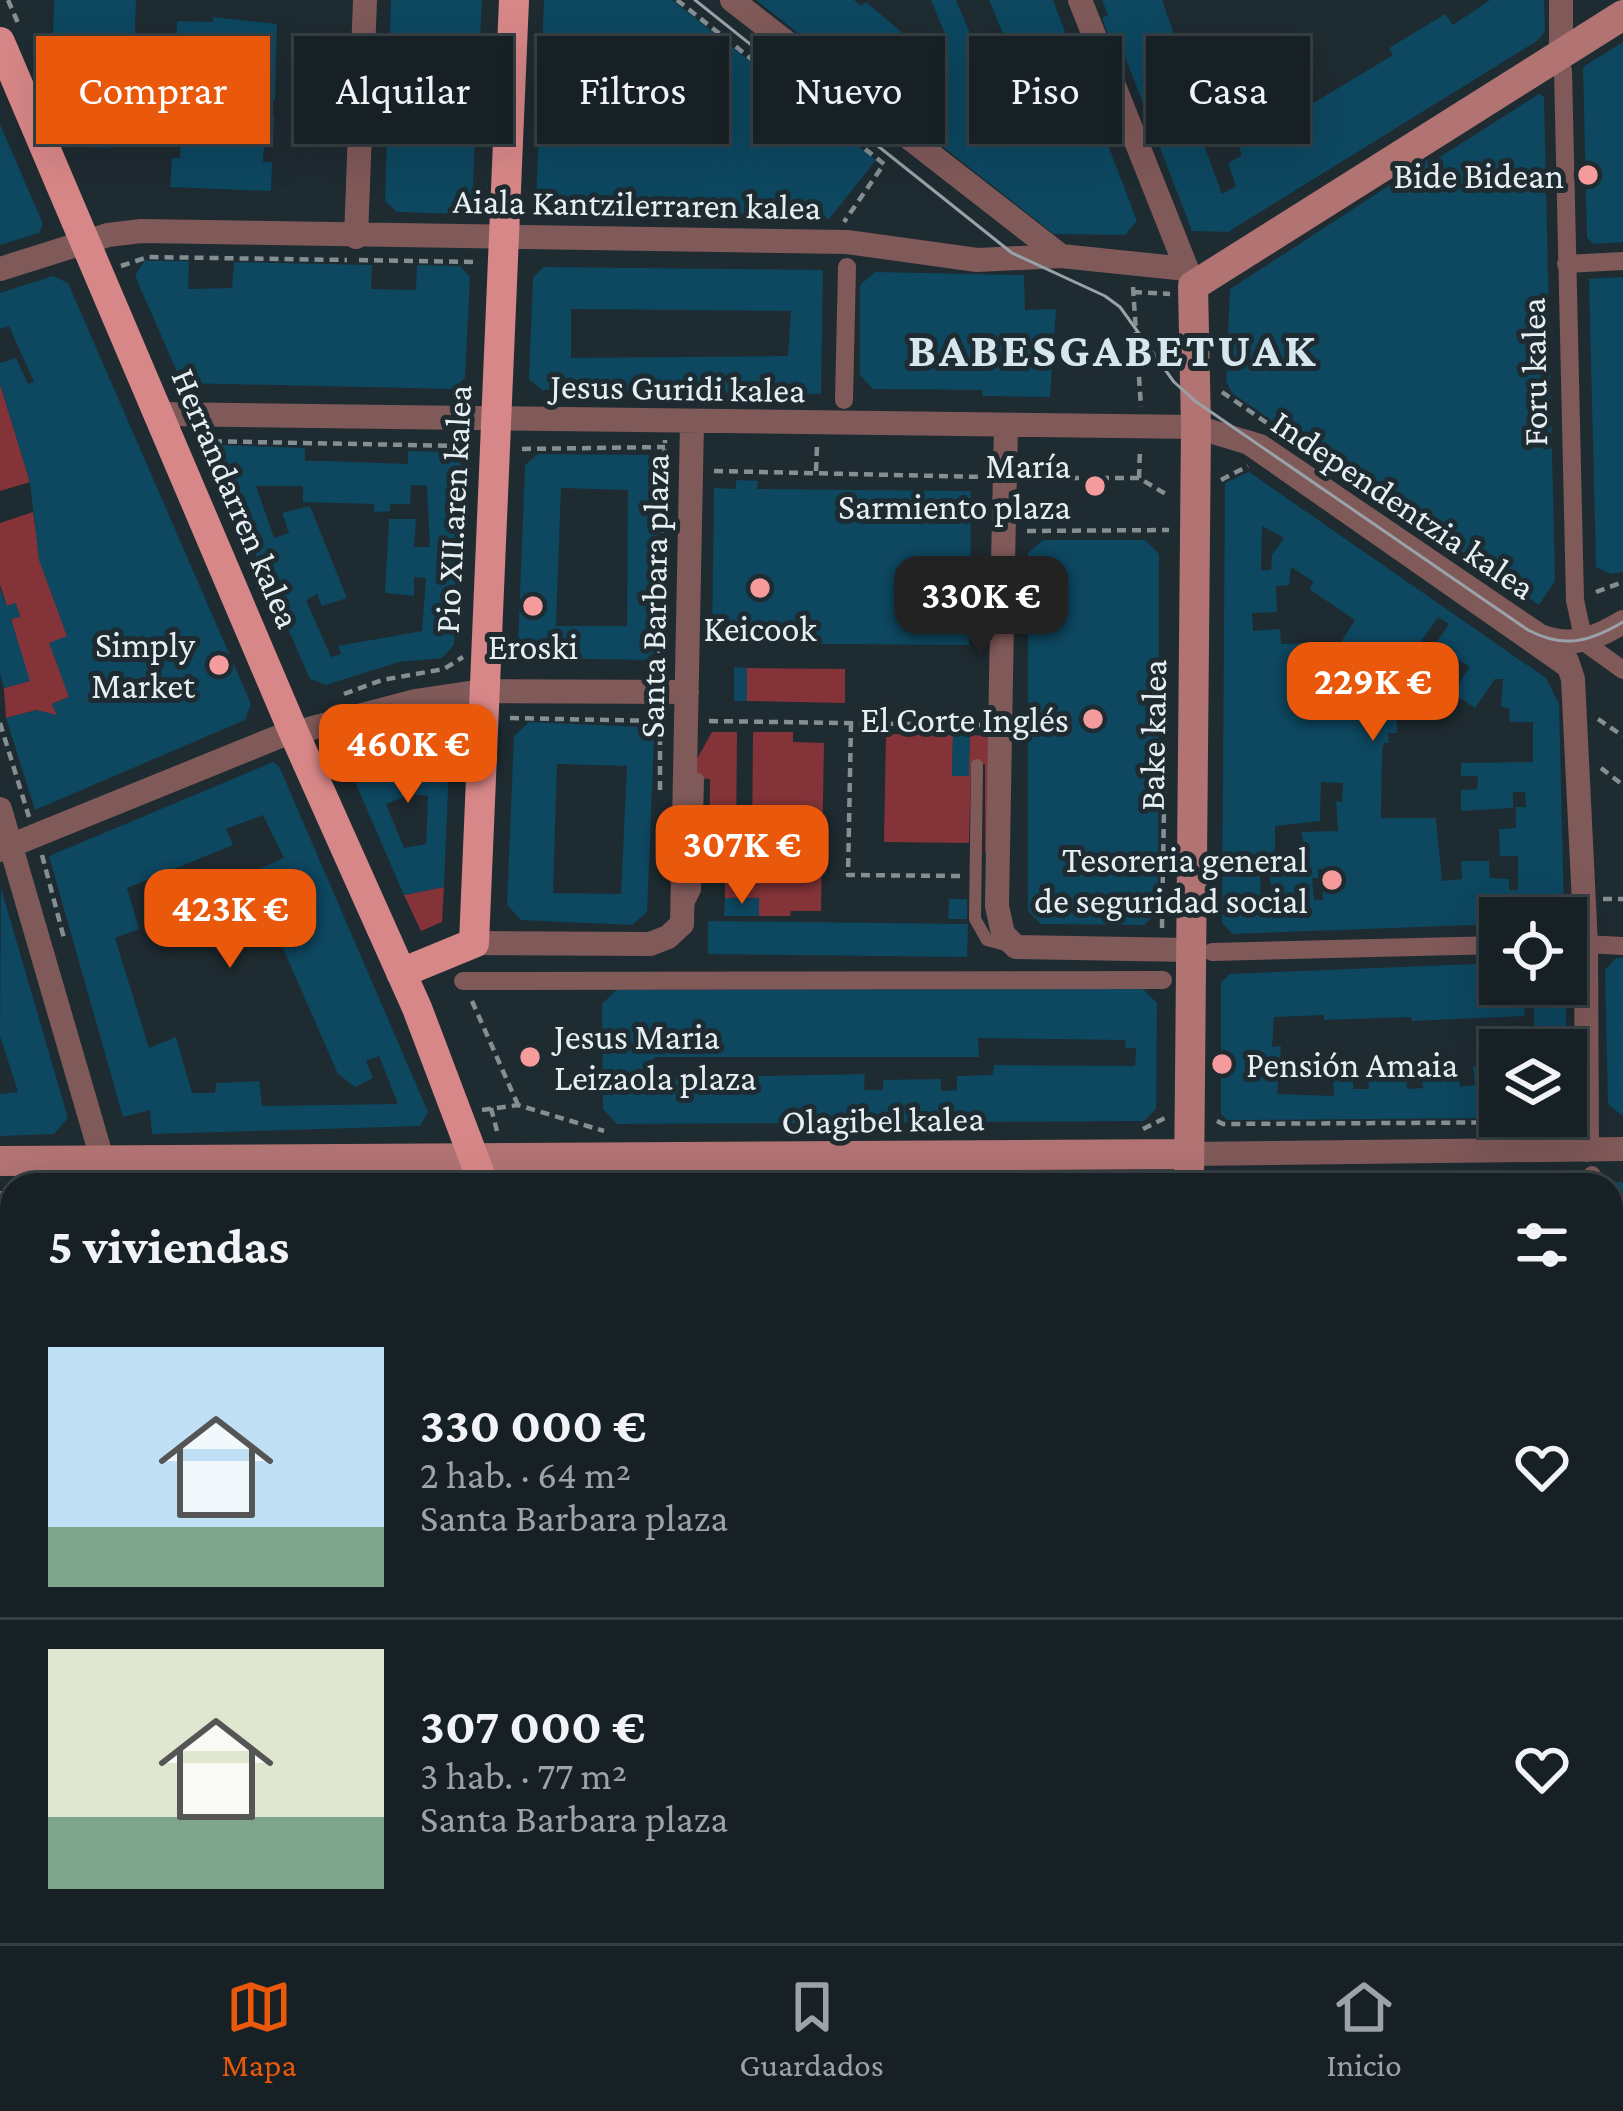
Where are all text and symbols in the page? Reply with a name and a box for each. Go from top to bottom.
chip: Comprar [36,36,270,144]
chip: Alquilar [294,36,513,144]
chip: Filtros [537,36,729,144]
chip: Nuevo [753,36,945,144]
chip: Piso [969,36,1122,144]
chip: Casa [1146,36,1310,144]
place label: Bide Bidean [1393,156,1564,196]
marker: Bide Bidean [1575,162,1601,188]
street label: Aiala Kantzilerraren kalea [452,181,822,227]
street label: Foru kalea [1513,297,1555,447]
district label: BABESGABETUAK [908,323,1318,376]
street label: Herrandarren kalea [163,362,309,634]
street label: Jesus Guridi kalea [547,366,806,410]
street label: Pio XII.aren kalea [427,384,479,634]
street label: Independentzia kalea [1264,402,1543,608]
place label: María Sarmiento plaza [838,446,1071,527]
street label: Santa Barbara plaza [632,453,676,739]
marker: María Sarmiento plaza [1082,473,1108,499]
pin: 330K € [883,556,1079,658]
text: 330K € [921,573,1041,616]
marker: Keicook [747,575,773,601]
marker: Eroski [520,593,546,619]
place label: Keicook [703,609,817,649]
place label: Simply Market [91,625,196,706]
place label: Eroski [488,627,578,667]
pin: 229K € [1275,642,1471,744]
marker: Simply Market [206,652,232,678]
street label: Bake kalea [1132,659,1174,811]
text: 229K € [1314,659,1432,702]
place label: El Corte Inglés [860,700,1069,740]
pin: 460K € [310,704,506,806]
marker: El Corte Inglés [1080,706,1106,732]
text: 460K € [346,721,470,764]
pin: 307K € [644,805,840,907]
text: 307K € [683,822,801,865]
place label: Tesoreria general de seguridad social [1034,840,1308,921]
marker: Tesoreria general de seguridad social [1319,867,1345,893]
pin: 423K € [132,869,328,971]
text: 423K € [171,886,289,929]
map controls [1479,897,1587,1137]
button: locate [1479,897,1587,1005]
place label: Jesus Maria Leizaola plaza [551,1017,757,1098]
button: layers [1479,1029,1587,1137]
marker: Jesus Maria Leizaola plaza [517,1044,543,1070]
place label: Pensión Amaia [1246,1045,1458,1085]
marker: Pensión Amaia [1209,1051,1235,1077]
street label: Olagibel kalea [781,1098,985,1142]
icon: filters [1509,1212,1575,1278]
text: 5 viviendas [48,1217,289,1274]
icon: home [144,1395,288,1539]
text: 330 000 € [420,1396,647,1453]
icon: heart [1509,1434,1575,1500]
text: 2 hab. · 64 m² [420,1453,631,1496]
text: Santa Barbara plaza [420,1496,728,1539]
icon: home [144,1697,288,1841]
text: 307 000 € [420,1697,645,1754]
icon: heart [1509,1736,1575,1802]
text: 3 hab. · 77 m² [420,1754,627,1797]
text: Santa Barbara plaza [420,1797,728,1840]
tab: Mapa [221,1974,297,2083]
tab: Guardados [740,1974,884,2083]
tab: Inicio [1326,1974,1402,2083]

